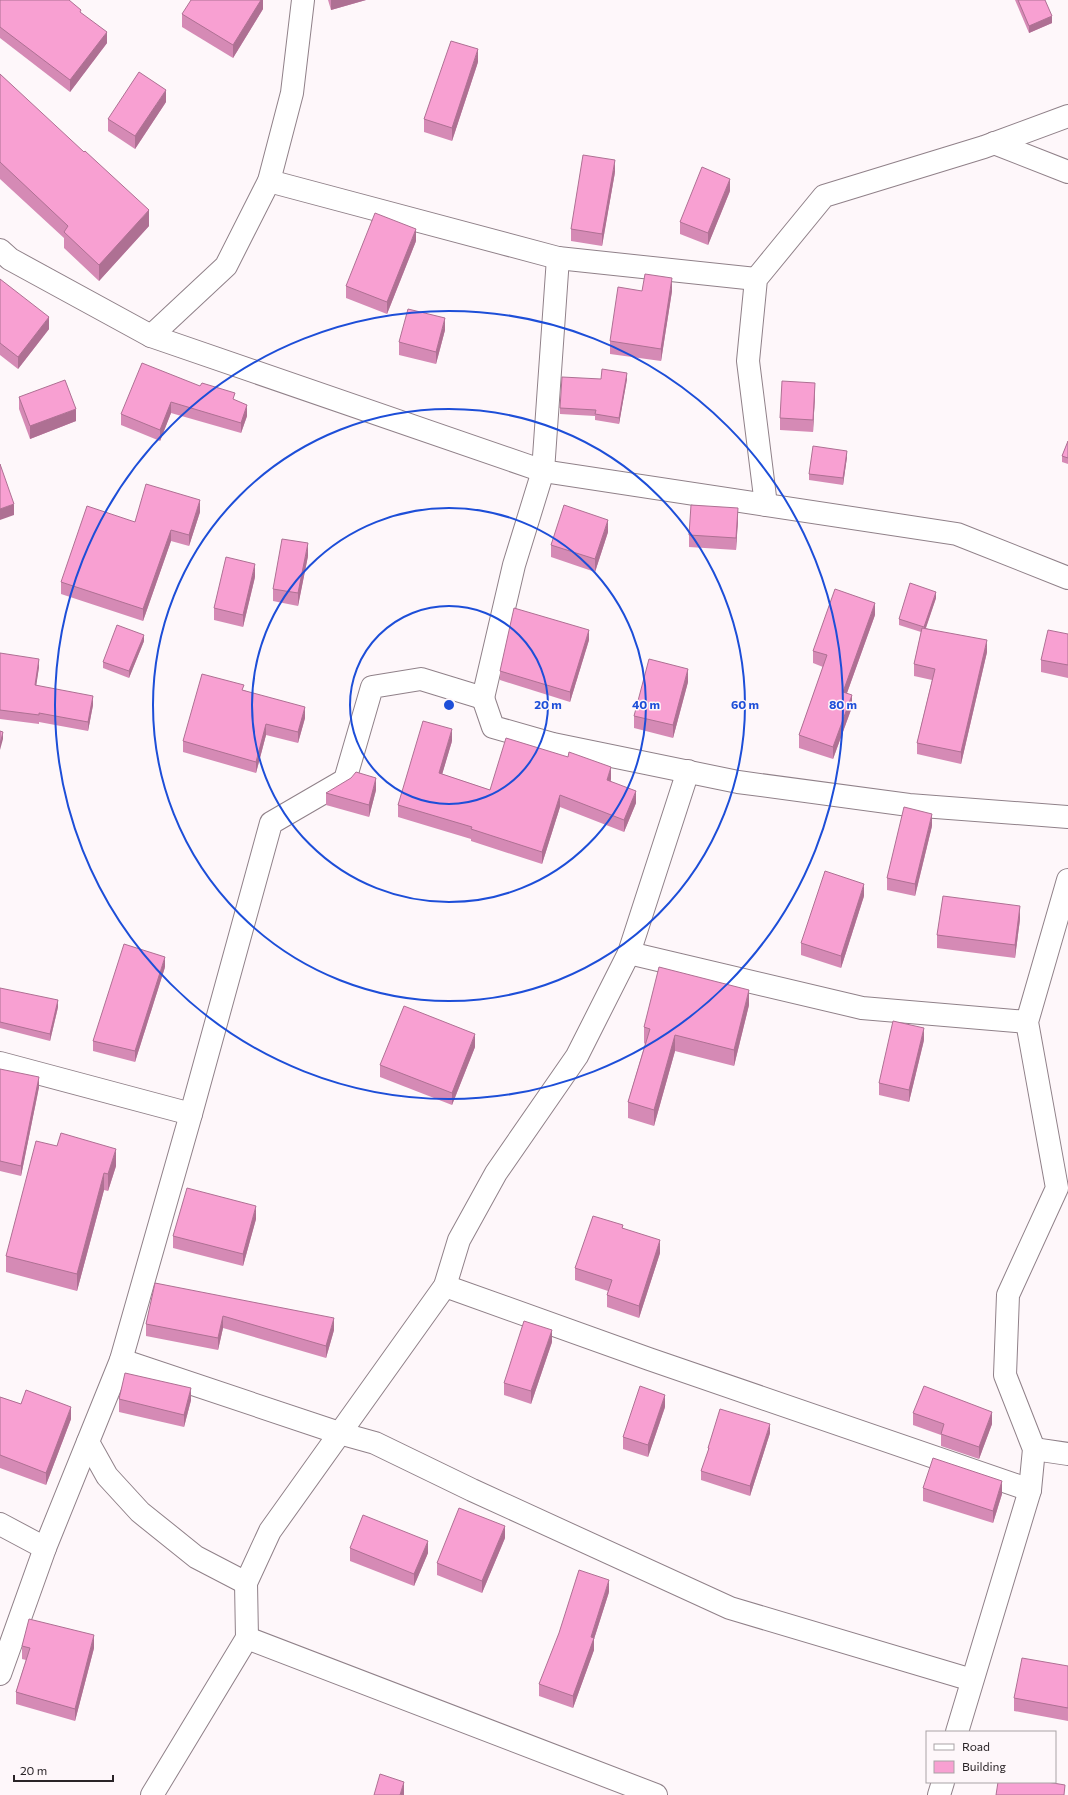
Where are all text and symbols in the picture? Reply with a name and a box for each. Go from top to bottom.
text: 20 m [534,697,562,711]
text: 40 m [632,697,660,711]
text: 60 m [731,697,759,711]
text: 80 m [829,697,857,711]
centre of rings [442,698,456,712]
legend [926,1731,1056,1783]
text: Road [962,1739,990,1753]
scale bar [14,1757,113,1783]
text: Building [962,1759,1006,1773]
text: 20 m [20,1763,47,1777]

